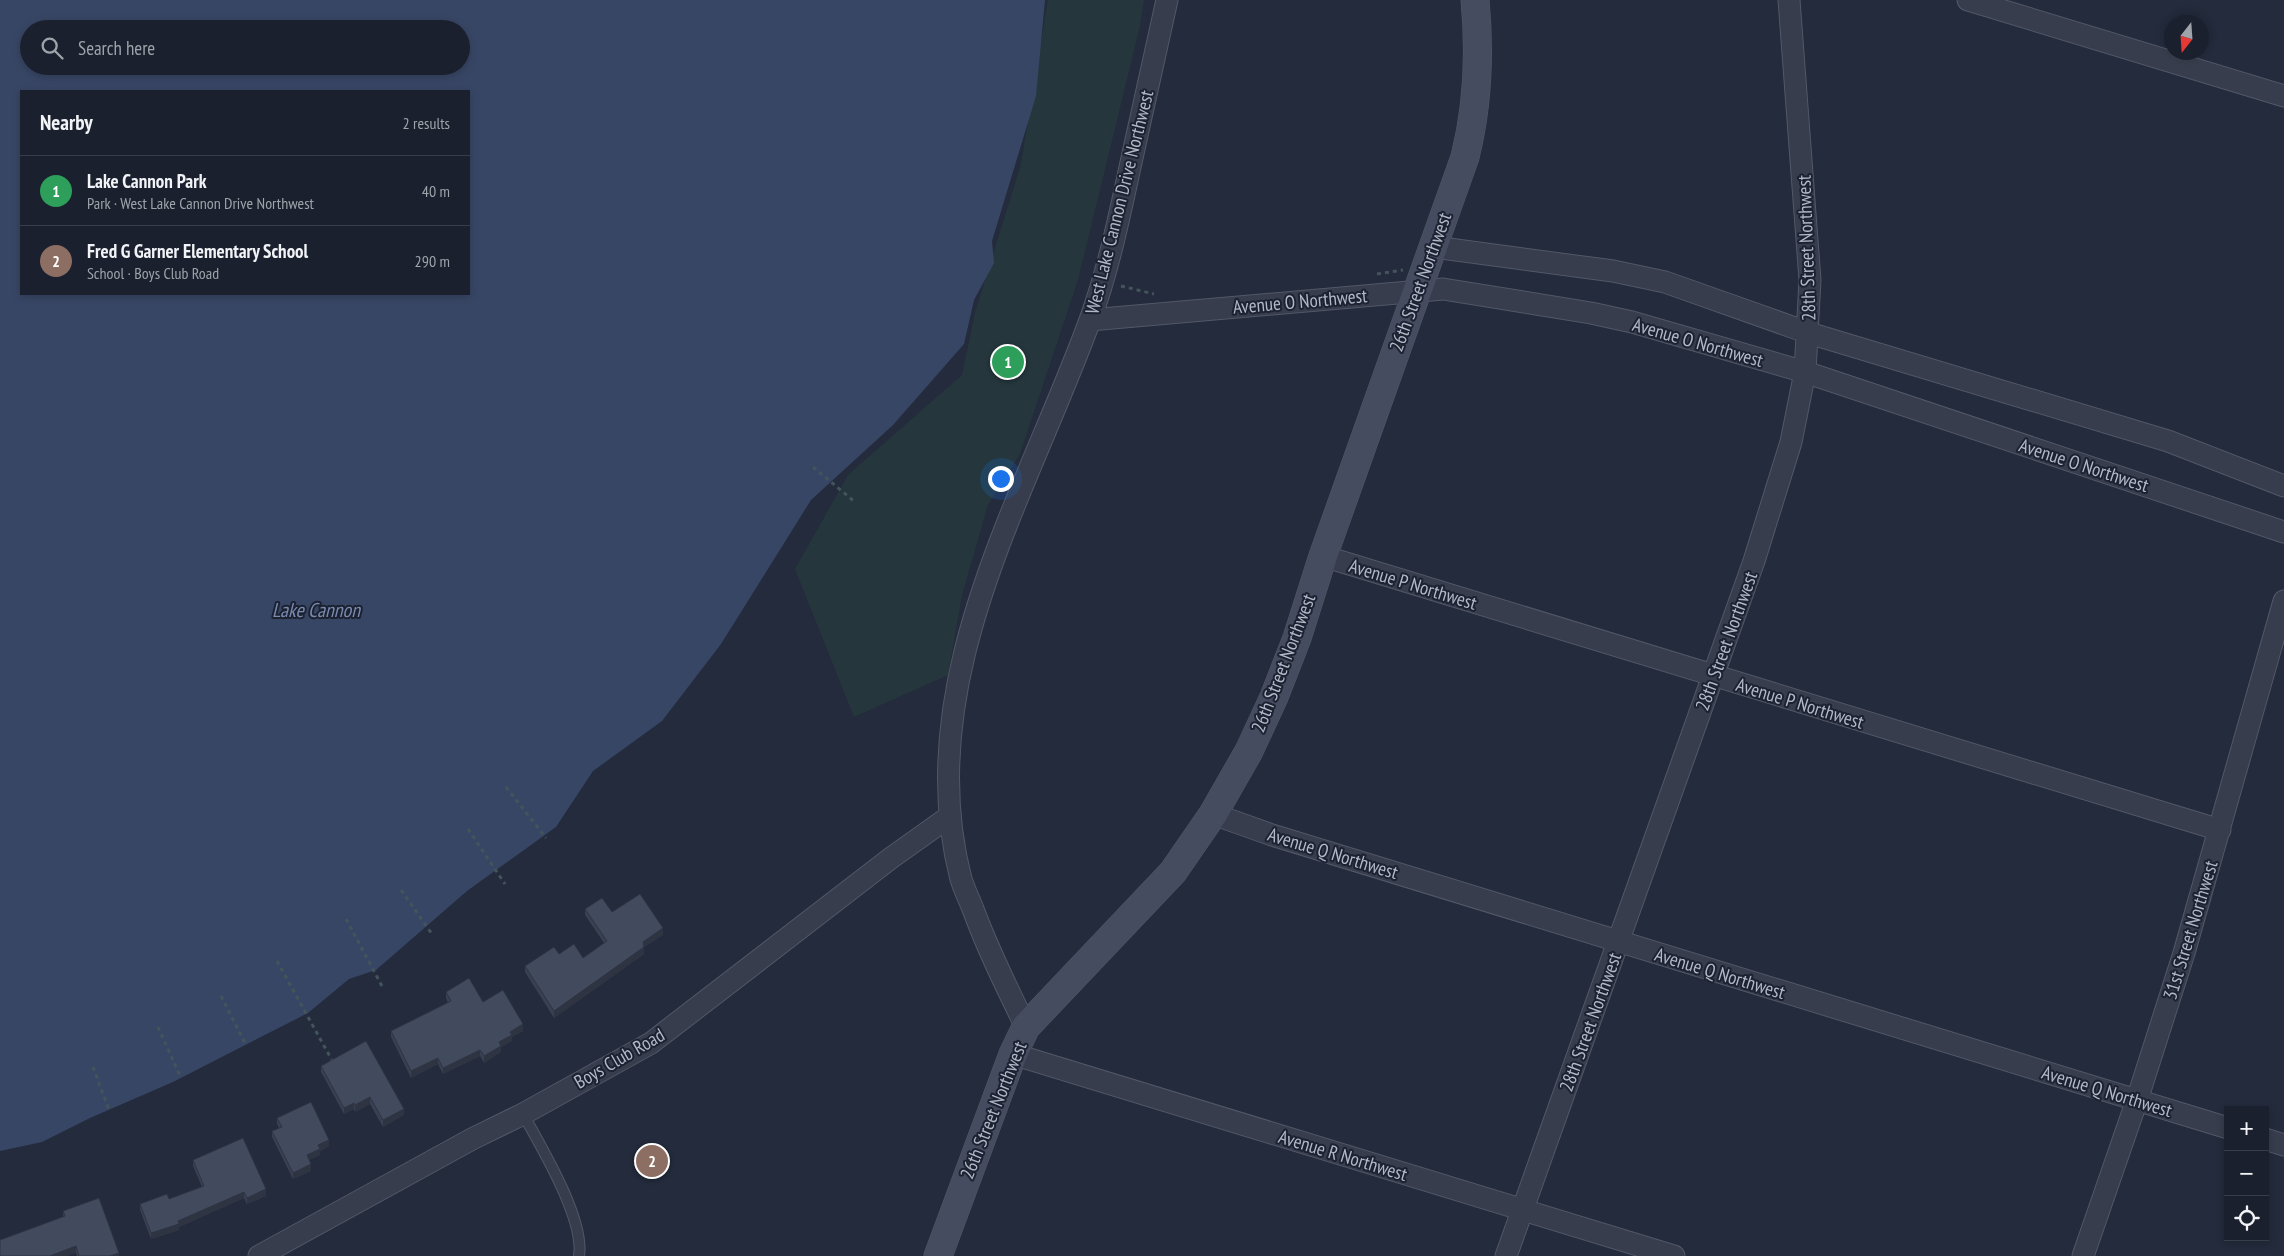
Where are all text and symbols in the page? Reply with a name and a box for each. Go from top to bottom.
north arrow [2164,15,2209,60]
search box [20,20,470,75]
icon: search [38,34,66,62]
text: Search here [78,36,155,60]
street label: West Lake Cannon Drive Northwest [1080,87,1159,316]
text: Nearby [40,109,93,136]
text: 2 results [403,113,450,133]
text: Lake Cannon Park [87,169,207,193]
street label: 28th Street Northwest [1791,174,1821,322]
text: 1 [52,181,60,201]
text: 40 m [422,181,450,201]
text: Park · West Lake Cannon Drive Northwest [87,193,314,213]
street label: 26th Street Northwest [1384,208,1457,355]
text: Fred G Garner Elementary School [87,239,308,263]
text: 2 [52,251,60,271]
text: 290 m [415,251,450,271]
text: School · Boys Club Road [87,263,219,283]
street label: Avenue O Northwest [1232,283,1369,319]
street label: Avenue O Northwest [1630,312,1767,372]
pin: 1 [992,343,1024,381]
street label: Avenue O Northwest [2016,433,2153,497]
your location [988,466,1014,492]
street label: Avenue P Northwest [1346,553,1480,615]
street label: 28th Street Northwest [1690,567,1763,714]
street label: 26th Street Northwest [1246,590,1321,736]
water label: Lake Cannon [272,597,361,623]
street label: Avenue P Northwest [1733,672,1867,734]
street label: Avenue Q Northwest [1265,822,1402,884]
street label: 31st Street Northwest [2157,857,2223,1003]
street label: Avenue Q Northwest [1652,942,1789,1004]
street label: 28th Street Northwest [1554,948,1627,1095]
street label: Boys Club Road [569,1022,669,1094]
street label: 26th Street Northwest [954,1037,1032,1182]
street label: Avenue Q Northwest [2039,1060,2176,1122]
map controls [2224,1106,2269,1241]
button: + [2224,1106,2269,1151]
street label: Avenue R Northwest [1276,1124,1411,1186]
pin: 2 [636,1142,668,1180]
button: − [2224,1151,2269,1196]
button: locate [2224,1196,2269,1241]

